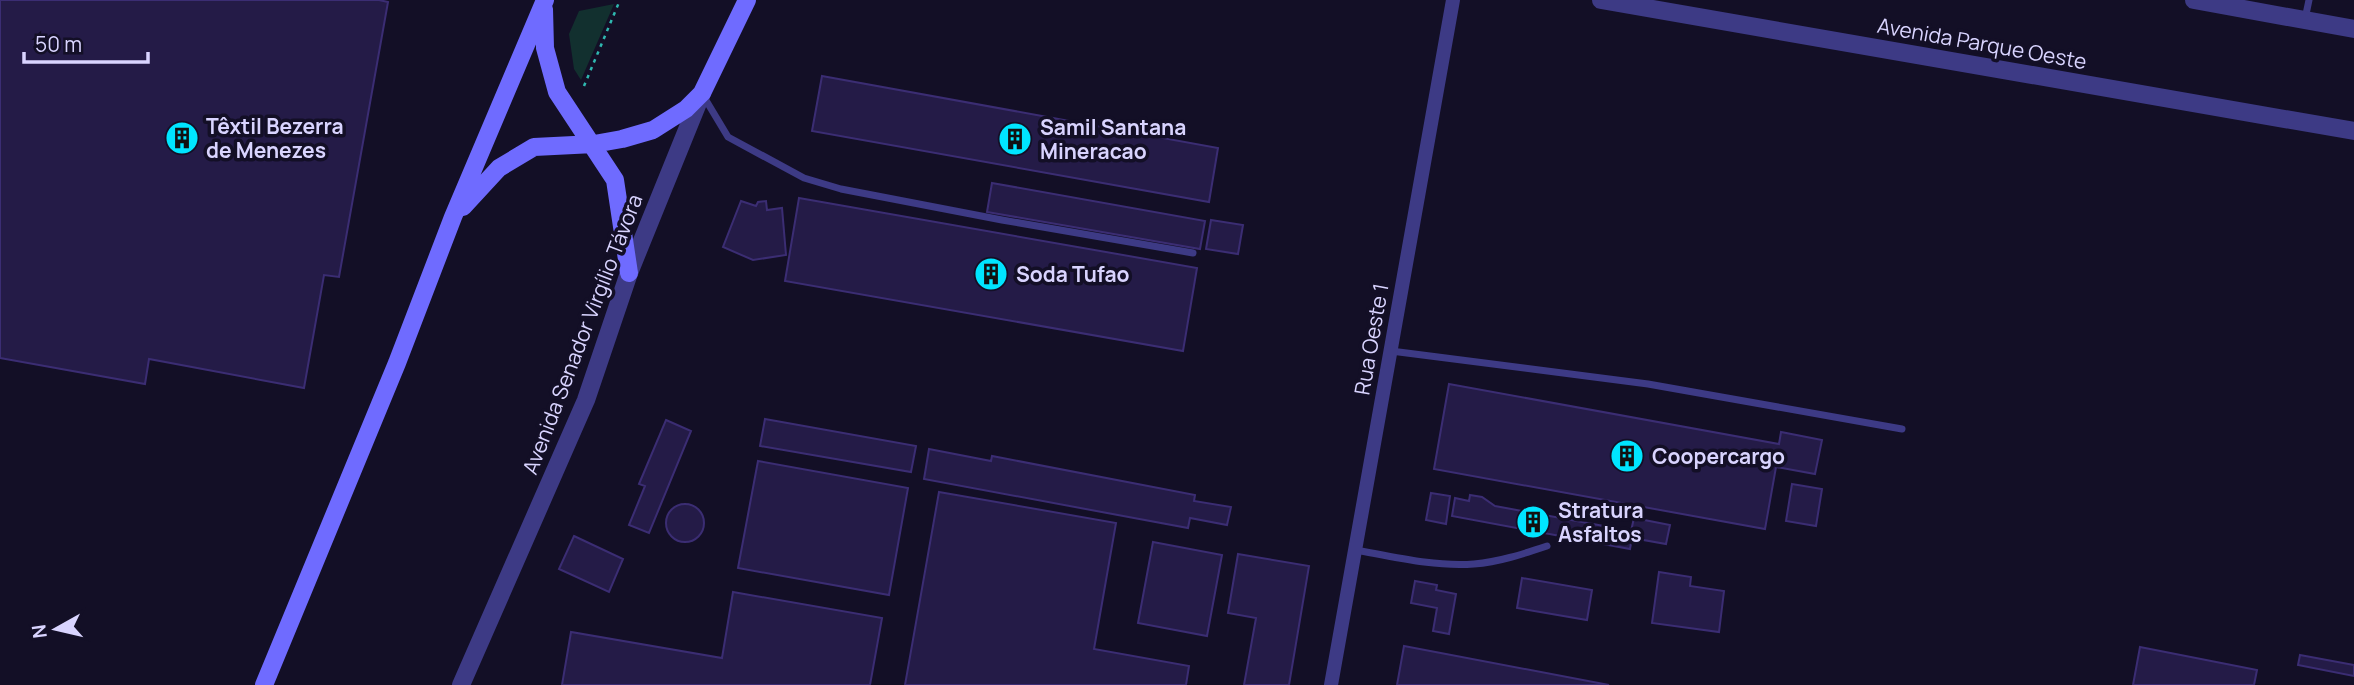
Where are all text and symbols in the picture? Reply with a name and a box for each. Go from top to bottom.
street label: Avenida Parque Oeste [1875,11,2089,75]
scale bar [24,21,149,65]
text: 50 m [35,30,82,58]
place label: Têxtil Bezerra de Menezes [206,112,344,164]
place label: Samil Santana Mineracao [1040,113,1186,165]
building icon: Têxtil Bezerra de Menezes [163,119,201,157]
building icon: Samil Santana Mineracao [996,120,1034,158]
street label: Avenida Senador Virgílio Távora [516,190,648,478]
building icon: Soda Tufao [972,255,1010,293]
place label: Soda Tufao [1016,260,1130,288]
street label: Rua Oeste 1 [1347,281,1395,397]
building icon: Coopercargo [1608,437,1646,475]
place label: Coopercargo [1652,442,1785,470]
place label: Stratura Asfaltos [1558,496,1644,548]
building icon: Stratura Asfaltos [1514,503,1552,541]
north arrow [21,594,91,664]
text: N [25,623,53,640]

